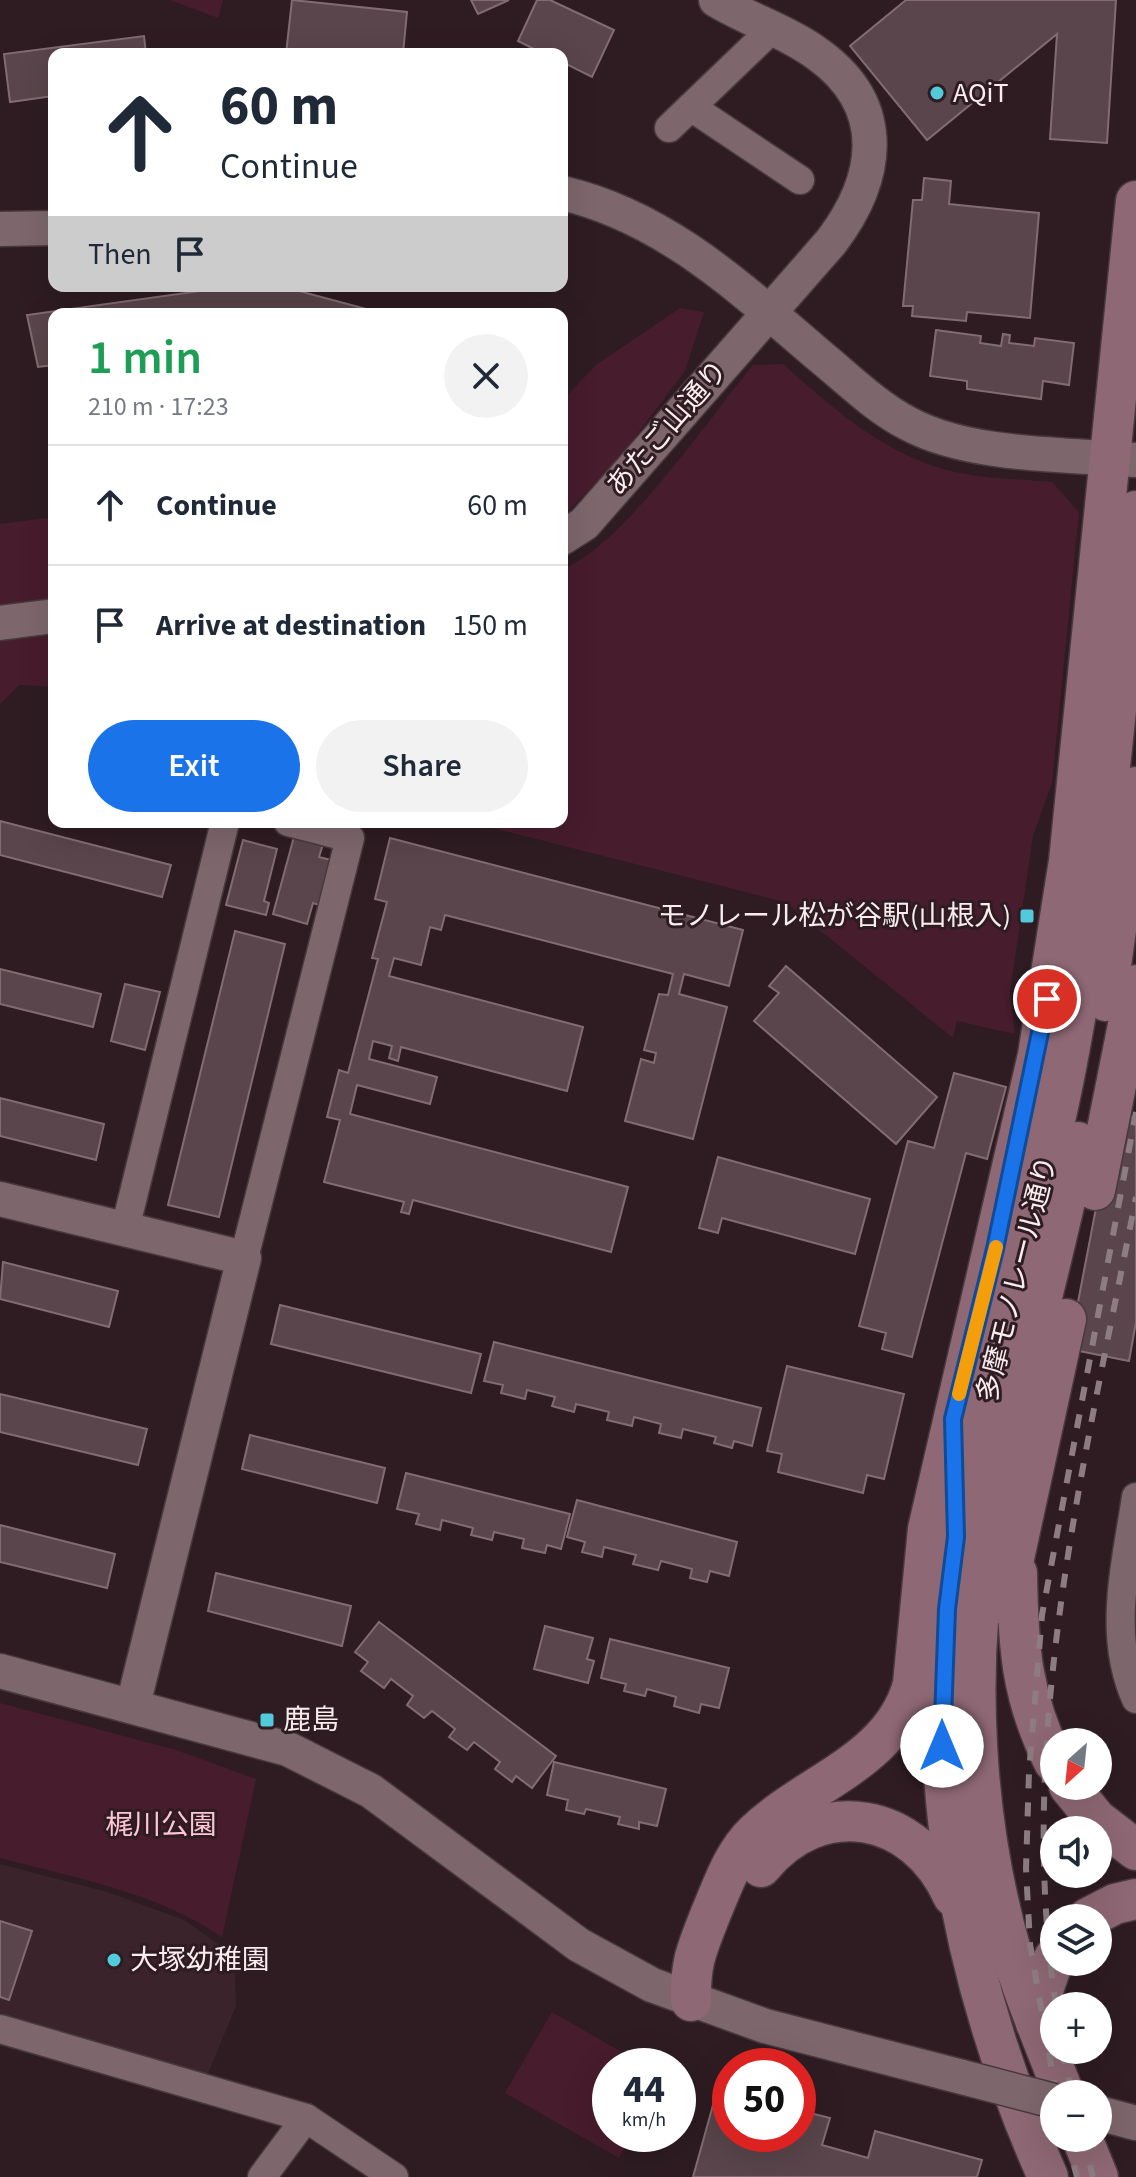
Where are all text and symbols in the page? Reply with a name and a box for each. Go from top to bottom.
text: 60 m [220,67,338,146]
place label: AQiT [953,73,1008,113]
icon: ahead [88,80,192,184]
marker: AQiT [928,84,946,102]
text: Continue [220,141,358,192]
icon: arrive [168,232,212,276]
text: Then [88,233,152,276]
text: 1 min [88,324,202,392]
button: close [444,334,528,418]
street label: あたご山通り [597,351,737,505]
text: 210 m · 17:23 [88,388,229,425]
icon: ahead [88,483,132,527]
text: Continue [156,484,277,527]
text: 60 m [467,484,528,527]
icon: arrive [88,603,132,647]
text: Arrive at destination [156,604,426,647]
text: 150 m [452,604,528,647]
button: Exit [88,720,300,812]
button: Share [316,720,528,812]
place label: モノレール松が谷駅(山根入) [658,896,1011,936]
marker: モノレール松が谷駅(山根入) [1018,907,1036,925]
pin [1013,965,1081,1033]
icon: arrive [1025,977,1069,1021]
street label: 多摩モノレール通り [967,1152,1067,1406]
place label: 鹿島 [283,1700,339,1740]
position arrow [900,1704,984,1788]
marker: 鹿島 [258,1711,276,1729]
north arrow [1040,1728,1112,1800]
map controls [1040,1728,1112,2152]
park label: 梶川公園 [105,1805,217,1845]
button: sound [1040,1816,1112,1888]
button: layers [1040,1904,1112,1976]
place label: 大塚幼稚園 [130,1940,270,1980]
marker: 大塚幼稚園 [105,1951,123,1969]
button: + [1040,1992,1112,2064]
speed limit sign: 50 [712,2048,816,2152]
text: 44 [623,2061,665,2118]
button: − [1040,2080,1112,2152]
text: km/h [622,2106,666,2134]

